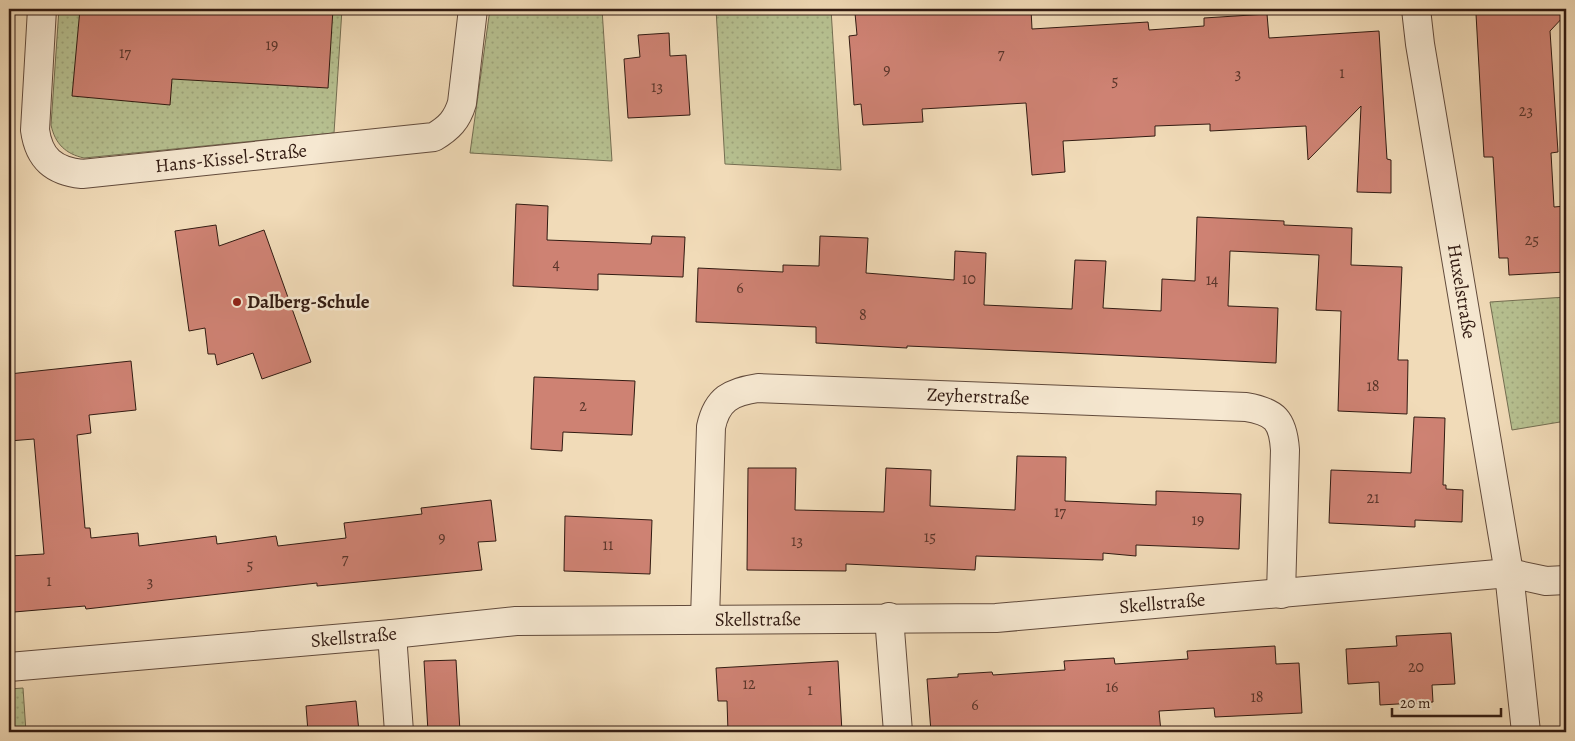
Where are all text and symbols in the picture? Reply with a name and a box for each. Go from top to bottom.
house number: 19 [266,34,278,56]
house number: 17 [119,42,131,64]
house number: 7 [998,43,1005,65]
house number: 9 [883,59,891,81]
house number: 1 [1339,62,1345,84]
house number: 3 [1235,63,1241,85]
house number: 5 [1112,70,1119,92]
house number: 13 [651,76,663,98]
house number: 23 [1519,100,1533,122]
street label: Hans-Kissel-Straße [154,137,308,179]
house number: 25 [1525,229,1539,251]
street label: Huxelstraße [1441,242,1482,341]
house number: 4 [552,253,560,275]
house number: 10 [962,268,976,290]
house number: 14 [1206,269,1218,291]
house number: 6 [736,277,744,299]
place label: Dalberg-Schule [247,289,370,315]
marker: Dalberg-Schule [231,296,243,308]
house number: 8 [859,304,867,326]
house number: 18 [1366,375,1380,397]
street label: Zeyherstraße [926,382,1030,412]
house number: 2 [579,395,587,417]
house number: 21 [1366,487,1380,509]
house number: 17 [1054,501,1066,523]
house number: 19 [1192,509,1204,531]
house number: 15 [924,526,936,548]
house number: 9 [438,527,446,549]
house number: 13 [791,530,803,552]
house number: 11 [603,534,614,556]
house number: 7 [342,548,349,570]
house number: 5 [247,554,254,576]
house number: 1 [46,570,52,592]
house number: 3 [147,571,153,593]
street label: Skellstraße [1118,587,1206,620]
street label: Skellstraße [715,606,801,633]
street label: Skellstraße [310,621,398,654]
house number: 20 [1408,656,1424,678]
house number: 12 [742,673,756,695]
house number: 16 [1106,676,1118,698]
house number: 1 [807,679,813,701]
house number: 18 [1250,686,1264,708]
scale bar [1392,686,1501,718]
text: 20 m [1400,693,1431,713]
house number: 6 [971,694,979,716]

